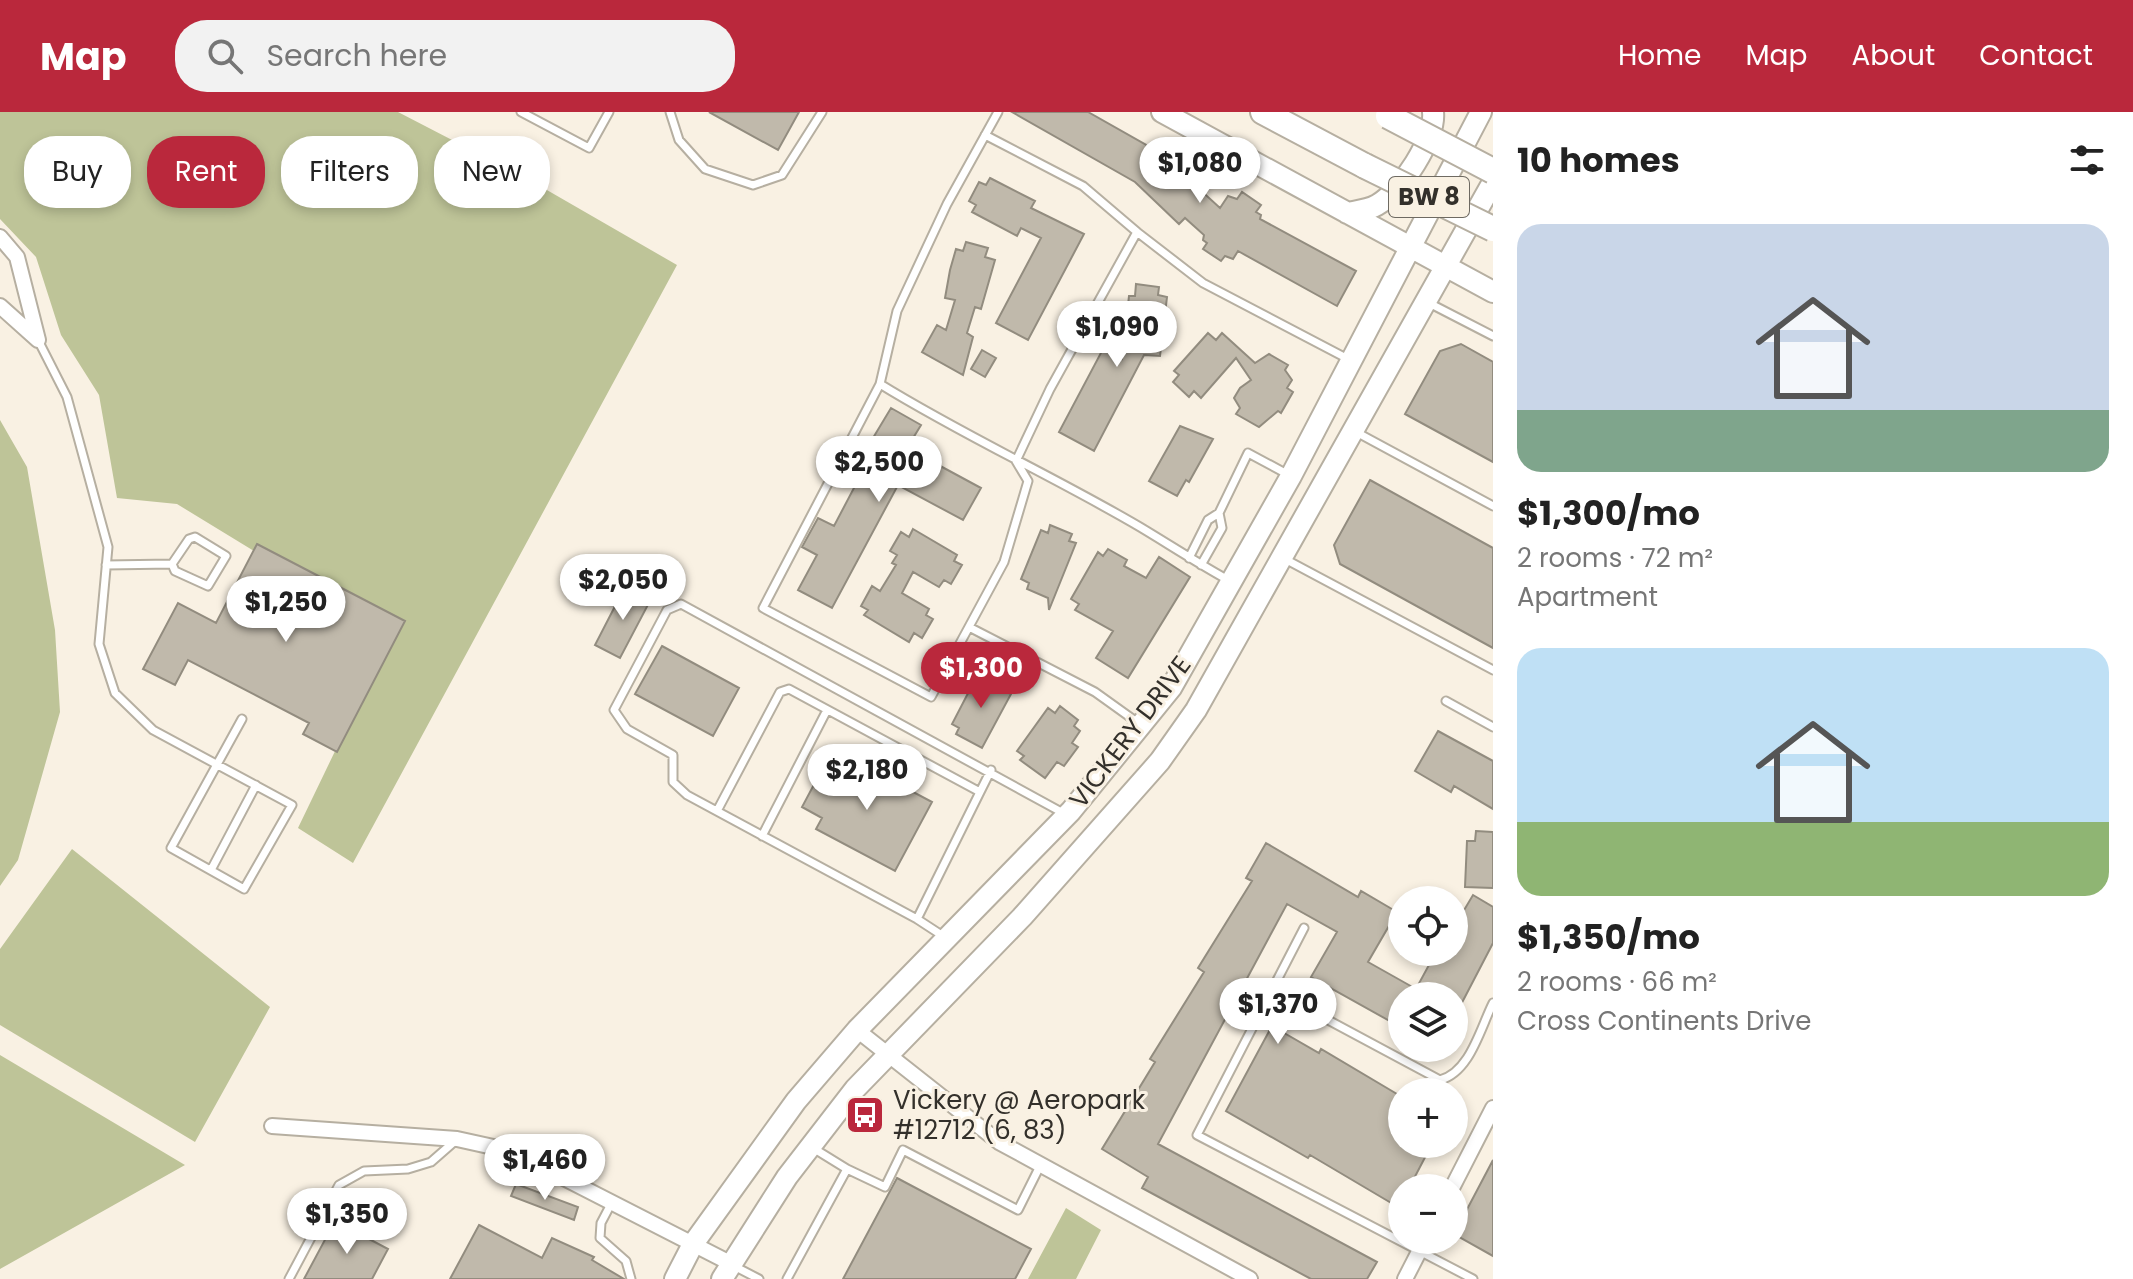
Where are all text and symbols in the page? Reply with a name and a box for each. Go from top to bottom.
search box [175,20,735,92]
text: Map [40,30,127,83]
icon: search [203,34,247,78]
text: Search here [267,34,447,77]
text: Home [1618,36,1701,75]
text: Map [1745,36,1807,75]
text: About [1851,36,1935,75]
text: Contact [1979,36,2093,75]
chip: Buy [24,136,131,208]
chip: Rent [147,136,265,208]
chip: Filters [281,136,418,208]
chip: New [434,136,550,208]
text: 10 homes [1517,136,1680,184]
pin: $1,080 [1135,137,1265,205]
icon: filters [2065,138,2109,182]
text: $1,080 [1157,145,1243,181]
road number: BW 8 [1389,177,1469,217]
icon: home [1741,276,1885,420]
pin: $1,090 [1052,301,1182,369]
text: $1,090 [1075,309,1159,345]
pin: $2,500 [814,436,944,504]
text: $2,500 [834,444,924,480]
text: $1,300/mo [1517,489,1700,537]
text: 2 rooms · 72 m² [1517,540,1713,576]
pin: $2,050 [558,554,688,622]
text: $2,050 [578,562,668,598]
pin: $1,250 [221,576,351,644]
text: Apartment [1517,579,1658,615]
text: $1,250 [244,584,328,620]
pin: $1,300 [916,642,1046,710]
street label: VICKERY DRIVE [1061,648,1199,816]
text: $1,300 [939,650,1023,686]
icon: home [1741,700,1885,844]
pin: $2,180 [802,744,932,812]
text: $2,180 [826,752,909,788]
map controls [1388,886,1468,1254]
button: locate [1388,886,1468,966]
text: $1,350/mo [1517,913,1700,961]
text: 2 rooms · 66 m² [1517,964,1717,1000]
pin: $1,370 [1213,978,1343,1046]
button: layers [1388,982,1468,1062]
text: $1,370 [1238,986,1318,1022]
text: Cross Continents Drive [1517,1003,1811,1039]
button: + [1388,1078,1468,1158]
place label: Vickery @ Aeropark #12712 (6, 83) [893,1082,1146,1148]
bus stop icon: Vickery @ Aeropark #12712 (6, 83) [844,1094,886,1136]
pin: $1,460 [480,1134,610,1202]
text: $1,460 [502,1142,588,1178]
button: − [1388,1174,1468,1254]
pin: $1,350 [282,1188,412,1256]
text: $1,350 [305,1196,389,1232]

